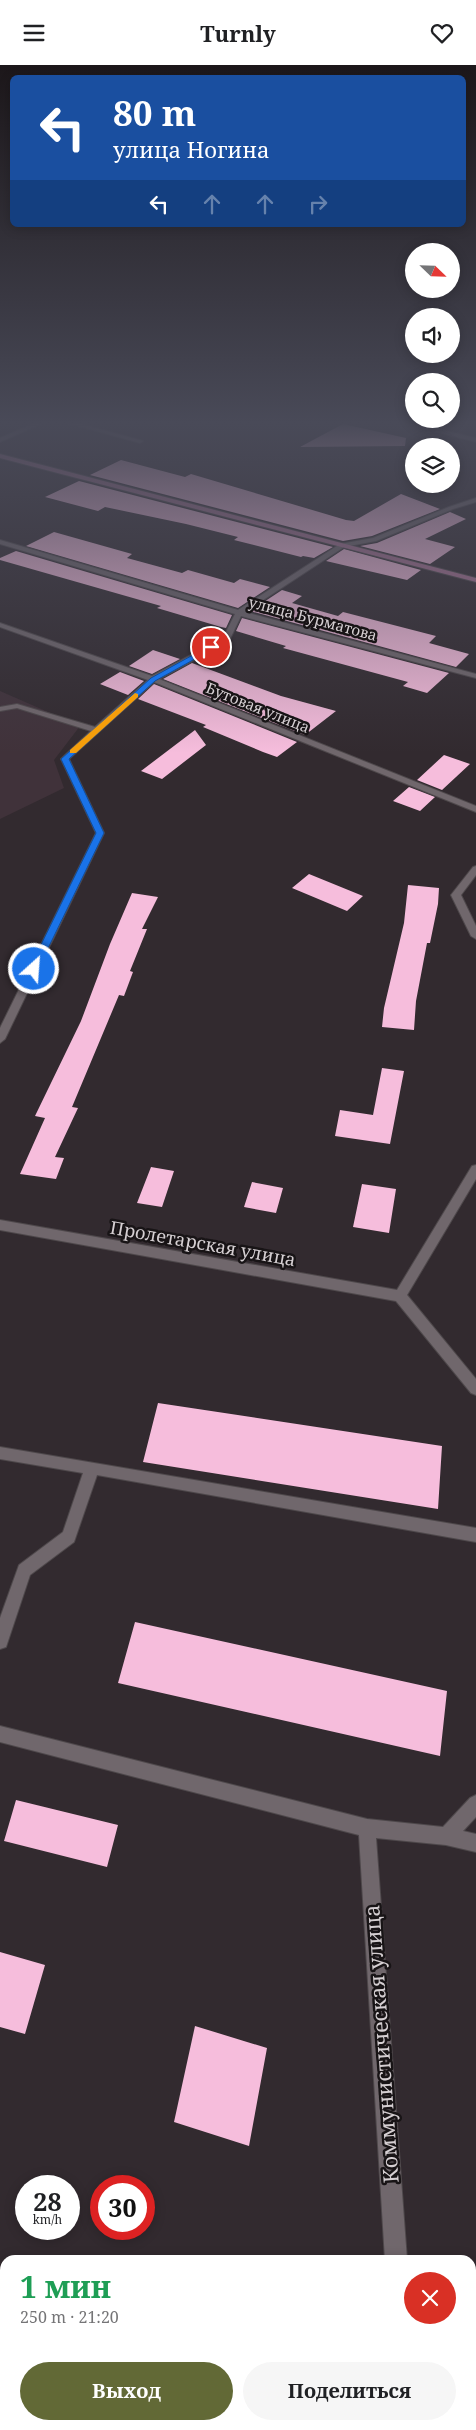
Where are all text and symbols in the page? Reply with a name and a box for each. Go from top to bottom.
text: Turnly [200,18,276,48]
icon: menu [20,19,48,47]
icon: heart [428,19,456,47]
text: 80 m [113,89,196,136]
icon: left [30,95,95,160]
text: улица Ногина [113,134,270,164]
icon: left [145,190,173,218]
icon: ahead [198,190,226,218]
icon: ahead [251,190,279,218]
icon: right [304,190,332,218]
north arrow [405,243,460,297]
map controls [405,243,460,493]
button: sound [405,308,460,363]
button: search [405,373,460,428]
button: layers [405,438,460,493]
street label: улица Бурматова [247,591,379,645]
pin [190,626,232,668]
icon: arrive [197,633,225,661]
street label: Бутовая улица [203,677,313,737]
position arrow [7,942,59,994]
street label: Пролетарская улица [108,1215,298,1271]
street label: Коммунистическая улица [357,1904,405,2184]
speed limit sign: 30 [90,2175,155,2240]
text: 28 [33,2184,62,2218]
text: km/h [33,2211,62,2228]
text: 1 мин [20,2266,111,2307]
button: close [404,2272,456,2324]
text: 250 m · 21:20 [20,2306,119,2328]
button: Выход [20,2362,233,2420]
button: Поделиться [243,2362,456,2420]

